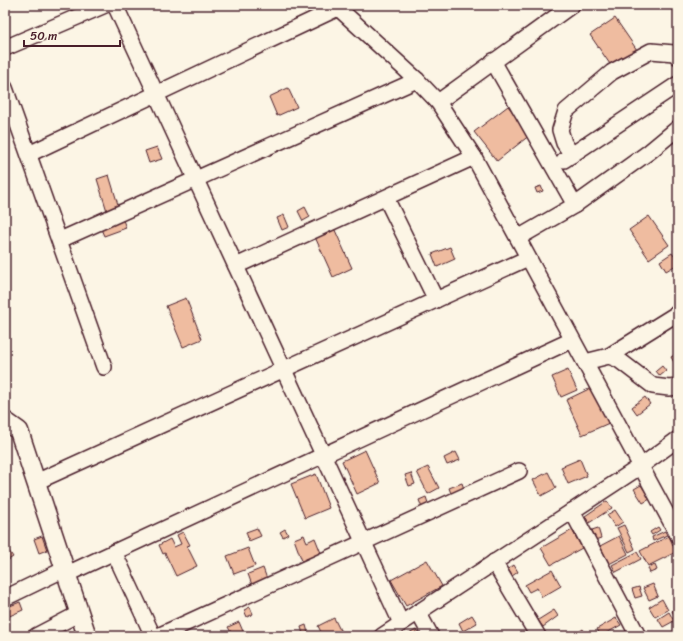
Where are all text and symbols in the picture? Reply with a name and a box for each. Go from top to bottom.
scale bar [24,22,120,48]
text: 50 m [30,25,57,47]

